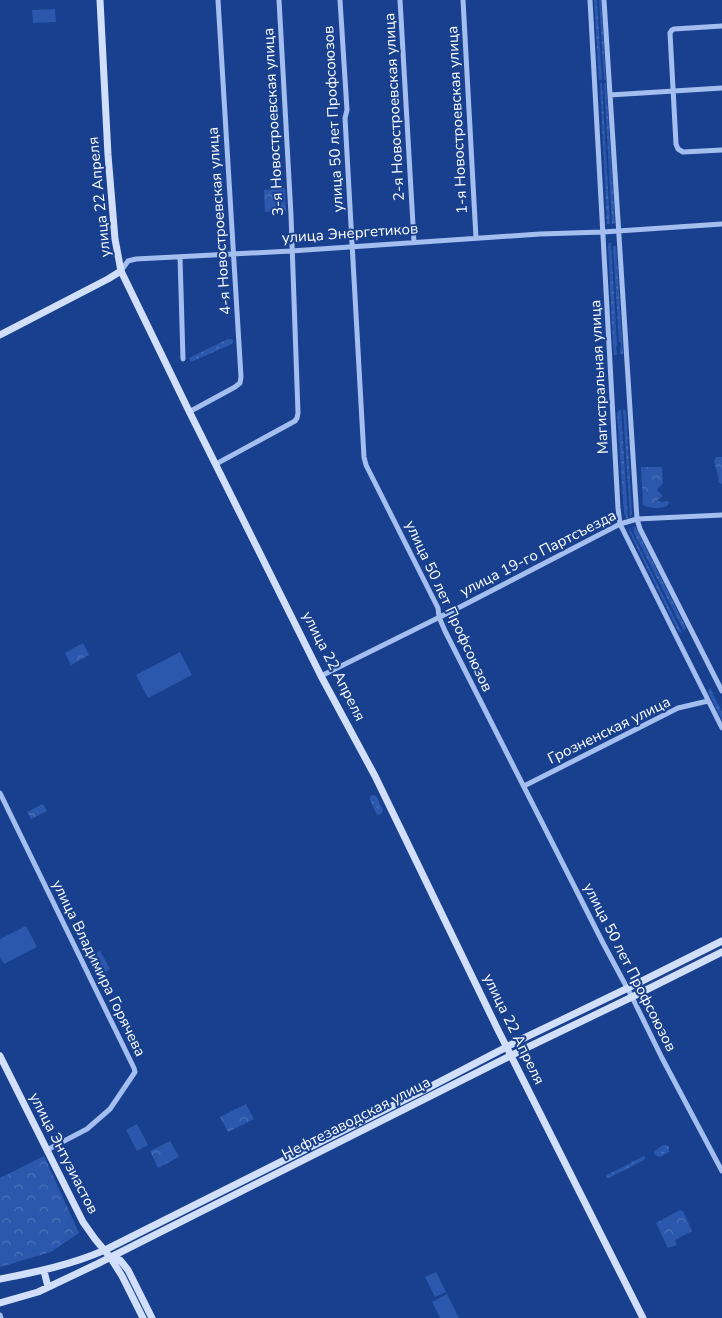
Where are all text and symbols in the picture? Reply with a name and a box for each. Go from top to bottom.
street label: 2-я Новостроевская улица [379,12,409,202]
street label: улица 50 лет Профсоюзов [318,25,348,213]
street label: 1-я Новостроевская улица [442,25,472,215]
street label: 3-я Новостроевская улица [258,27,288,217]
street label: 4-я Новостроевская улица [202,126,236,316]
street label: улица 22 Апреля [83,136,115,258]
street label: улица Энергетиков [281,218,419,248]
street label: Магистральная улица [585,299,613,455]
street label: улица 19-го Партсъезда [456,505,620,601]
street label: улица 50 лет Профсоюзов [400,517,498,695]
street label: улица 22 Апреля [298,608,370,724]
street label: Грозненская улица [544,692,674,768]
street label: улица Владимира Горячева [47,876,151,1060]
street label: улица 50 лет Профсоюзов [579,879,681,1055]
street label: улица 22 Апреля [478,970,550,1088]
street label: Нефтезаводская улица [278,1072,434,1164]
street label: улица Энтузиастов [25,1089,103,1217]

